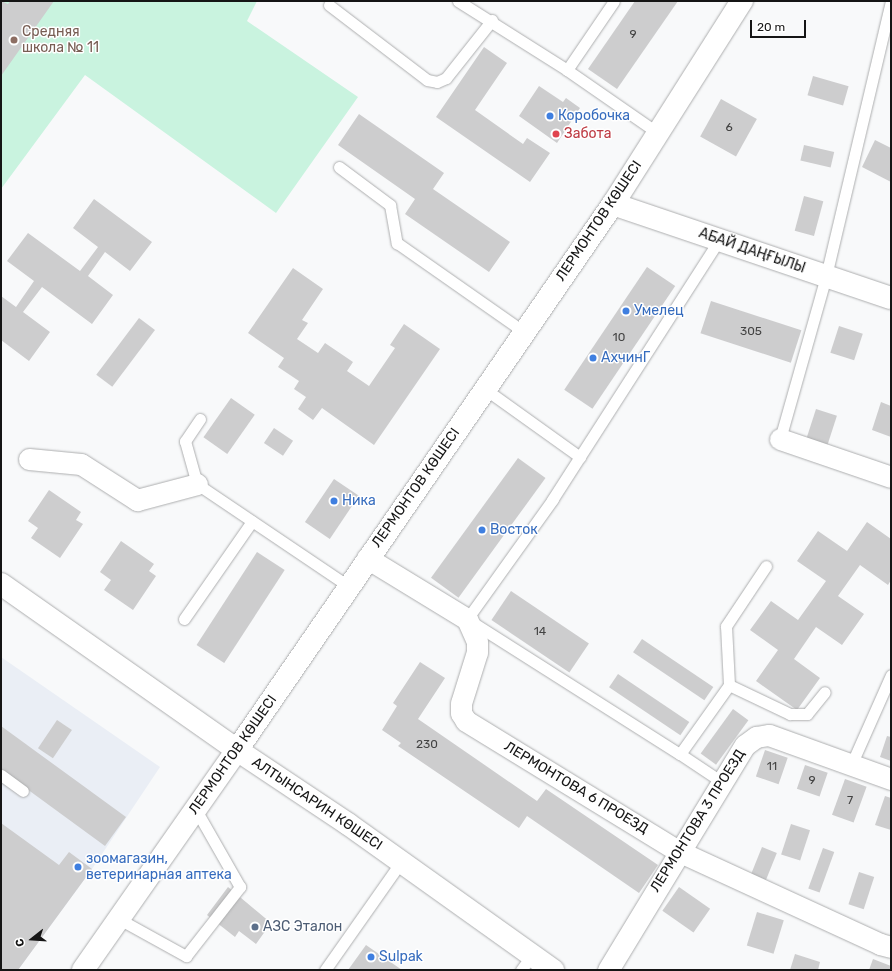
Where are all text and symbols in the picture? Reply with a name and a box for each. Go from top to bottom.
scale bar [752,12,808,38]
text: 20 m [757,20,785,34]
place label: Средняя школа № 11 [22,24,99,56]
house number: 9 [629,28,637,42]
marker: Средняя школа № 11 [9,35,19,45]
place label: Коробочка [558,108,630,124]
marker: Коробочка [545,111,555,121]
house number: 6 [725,121,733,135]
place label: Забота [564,126,611,142]
marker: Забота [551,129,561,139]
street label: ЛЕРМОНТОВ КӨШЕСІ [552,158,646,284]
street label: АБАЙ ДАҢҒЫЛЫ [697,225,807,277]
place label: Умелец [634,303,684,319]
marker: Умелец [621,306,631,316]
house number: 305 [740,325,762,339]
house number: 10 [613,331,625,345]
place label: АхчинГ [601,350,650,366]
marker: АхчинГ [588,353,598,363]
street label: ЛЕРМОНТОВ КӨШЕСІ [368,425,464,551]
place label: Ника [342,493,376,509]
marker: Ника [329,496,339,506]
place label: Восток [490,522,538,538]
marker: Восток [477,525,487,535]
house number: 14 [534,625,546,639]
street label: ЛЕРМОНТОВ КӨШЕСІ [185,692,281,818]
house number: 230 [416,738,438,752]
street label: ЛЕРМОНТОВА 6 ПРОЕЗД [501,738,651,838]
street label: ЛЕРМОНТОВА 3 ПРОЕЗД [647,747,749,895]
street label: АЛТЫНСАРИН КӨШЕСІ [249,754,385,854]
house number: 11 [767,760,777,774]
house number: 9 [808,774,816,788]
house number: 7 [847,794,853,808]
place label: зоомагазин, ветеринарная аптека [86,851,232,884]
marker: зоомагазин, ветеринарная аптека [73,862,83,872]
north arrow [12,919,52,959]
place label: АЗС Эталон [263,919,342,935]
marker: АЗС Эталон [250,922,260,932]
text: С [13,937,27,948]
place label: Sulpak [379,949,423,965]
marker: Sulpak [366,952,376,962]

